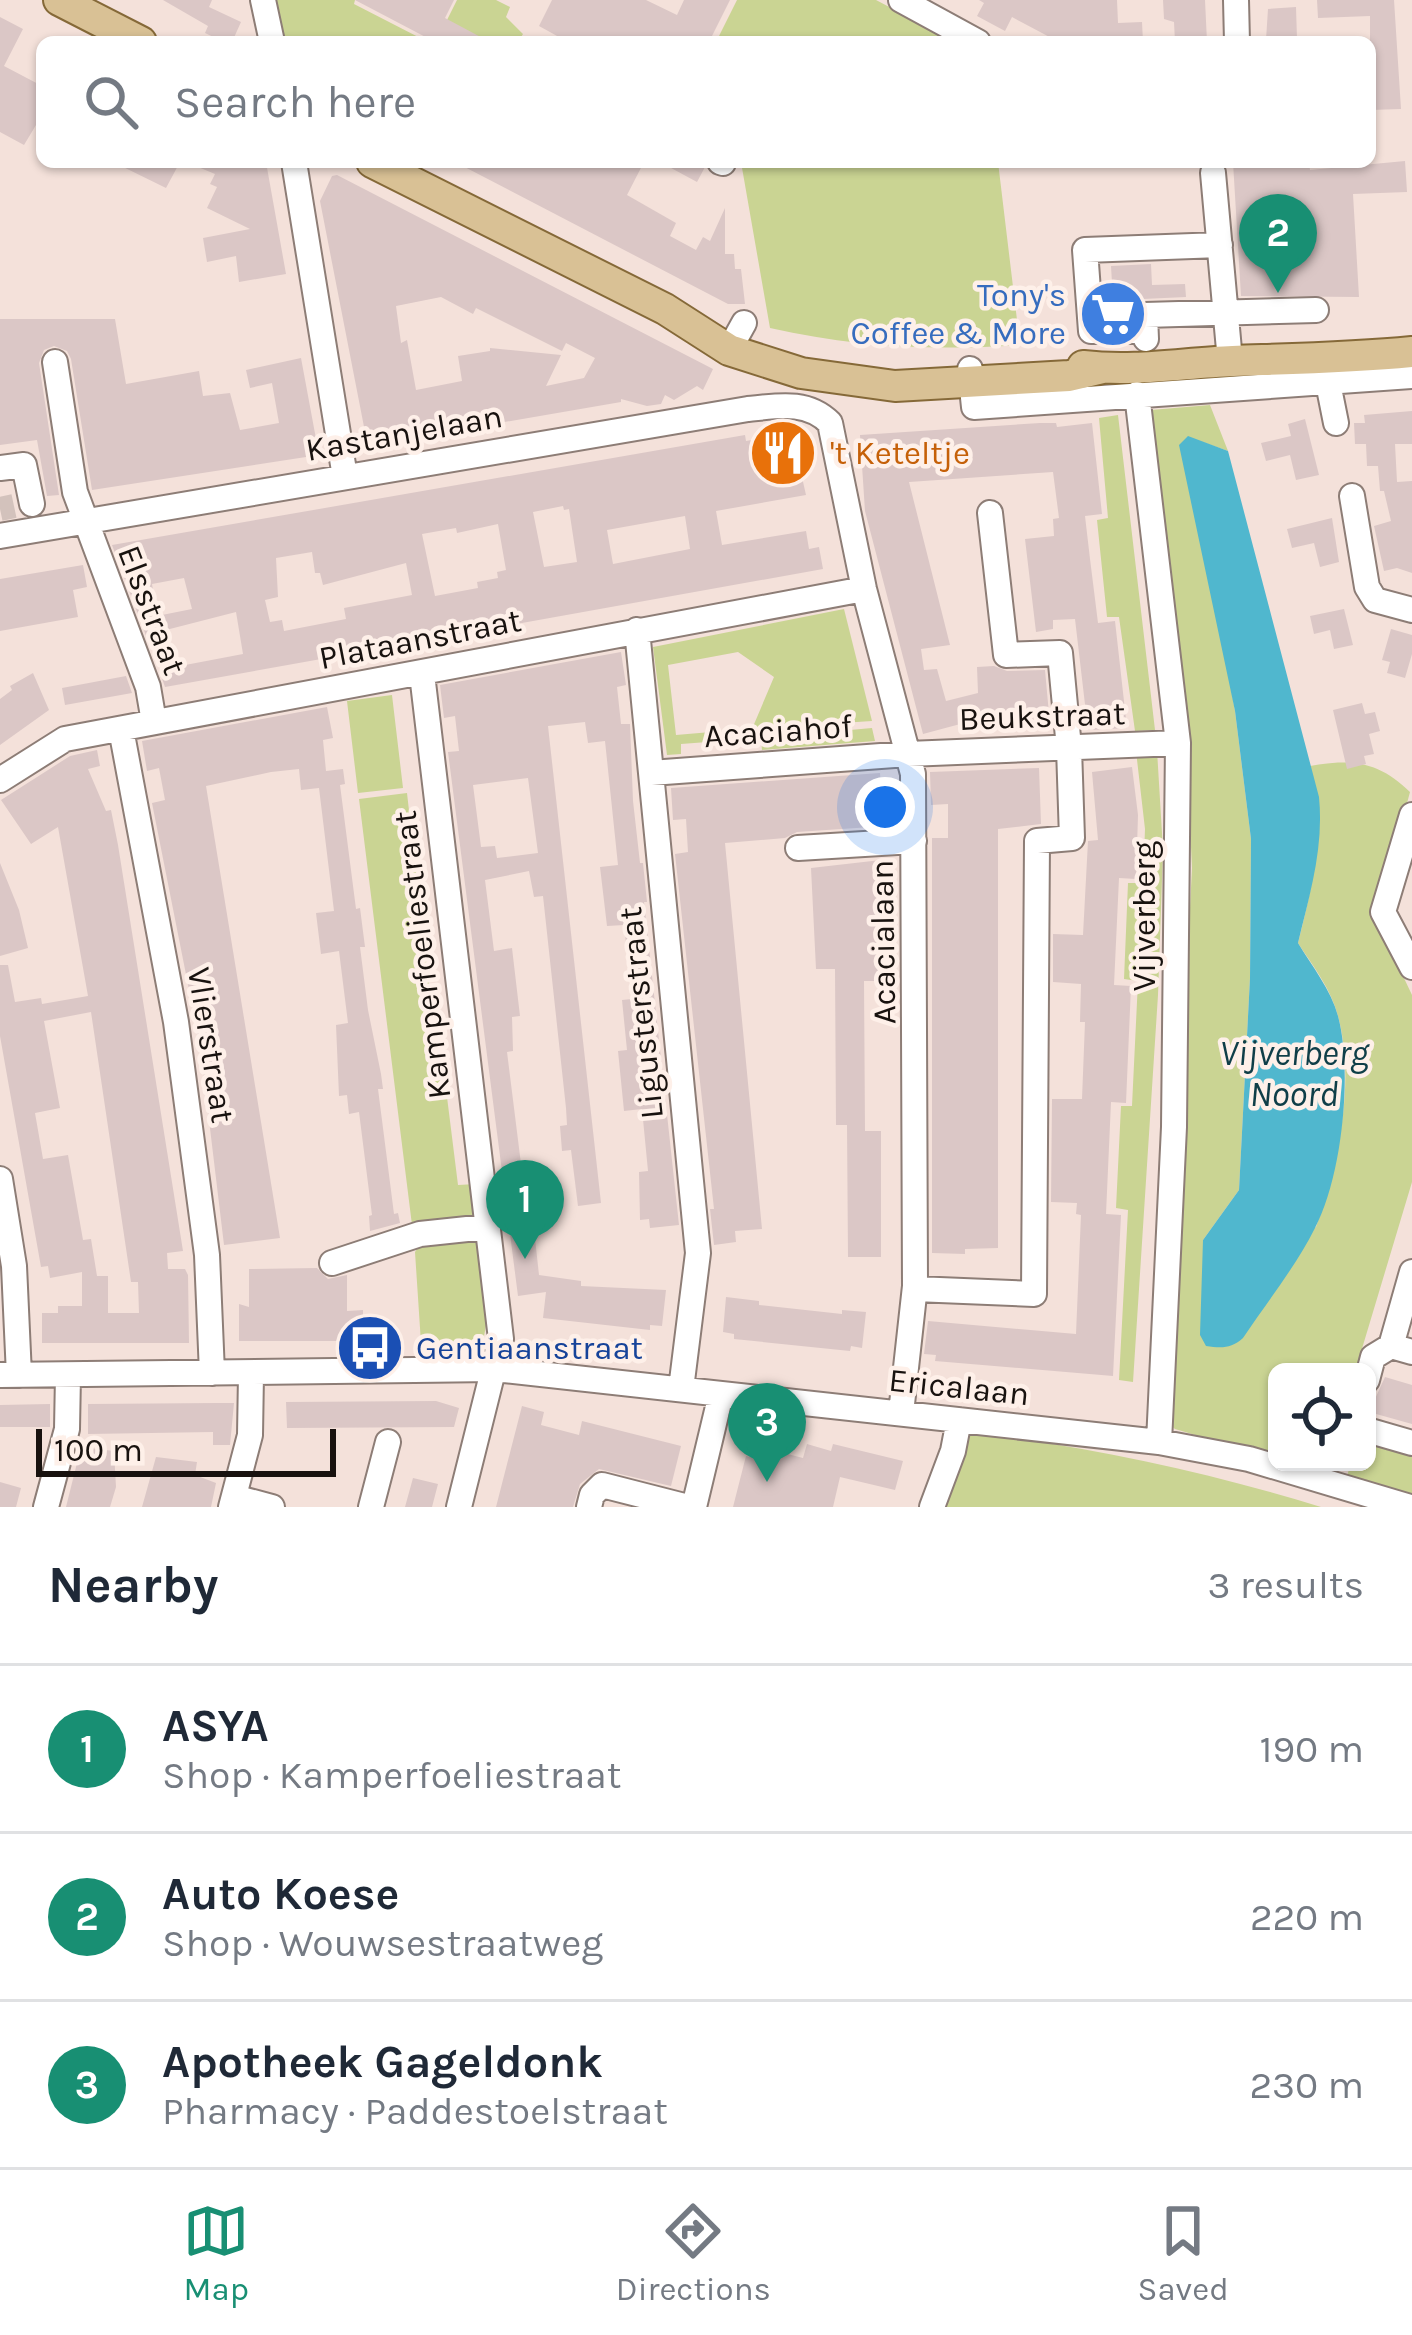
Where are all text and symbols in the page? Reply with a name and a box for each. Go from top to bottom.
search box [36,36,1376,168]
icon: search [78,69,144,135]
text: Search here [174,76,416,128]
pin: 2 [1239,194,1317,293]
place label: Tony's Coffee & More [851,276,1066,352]
supermarket icon: Tony's Coffee & More [1078,279,1148,349]
street label: Kastanjelaan [303,397,505,469]
restaurant icon: 't Keteltje [748,418,818,488]
place label: 't Keteltje [830,434,970,472]
street label: Elsstraat [110,540,194,680]
street label: Plataanstraat [316,601,524,677]
street label: Beukstraat [958,694,1126,738]
street label: Acaciahof [703,707,854,755]
your location [855,777,915,837]
street label: Kamperfoeliestraat [385,809,459,1101]
street label: Vijverberg [1125,840,1163,991]
street label: Acacialaan [863,859,903,1025]
street label: Ligusterstraat [611,905,671,1121]
street label: Vlierstraat [180,965,242,1125]
water label: Vijverberg Noord [1219,1032,1370,1115]
pin: 1 [486,1160,564,1259]
bus stop icon: Gentiaanstraat [335,1313,405,1383]
place label: Gentiaanstraat [416,1329,643,1367]
street label: Ericalaan [887,1361,1031,1413]
map controls [1268,1363,1376,1471]
button: locate [1268,1363,1376,1471]
pin: 3 [728,1383,806,1482]
scale bar [36,1423,336,1476]
text: 100 m [54,1431,143,1469]
text: Nearby [48,1555,218,1615]
text: 3 results [1207,1562,1364,1608]
text: ASYA [162,1700,269,1752]
text: 1 [80,1726,94,1772]
text: 190 m [1260,1726,1364,1772]
text: Shop · Kamperfoeliestraat [162,1752,621,1798]
text: Auto Koese [162,1868,399,1920]
text: 2 [75,1894,99,1940]
text: 220 m [1250,1894,1364,1940]
text: Shop · Wouwsestraatweg [162,1920,603,1966]
text: Apotheek Gageldonk [162,2036,603,2088]
text: 3 [75,2062,99,2108]
text: 230 m [1249,2062,1364,2108]
text: Pharmacy · Paddestoelstraat [162,2088,668,2134]
tab: Map [183,2198,249,2308]
tab: Directions [616,2198,771,2308]
tab: Saved [1138,2198,1229,2308]

